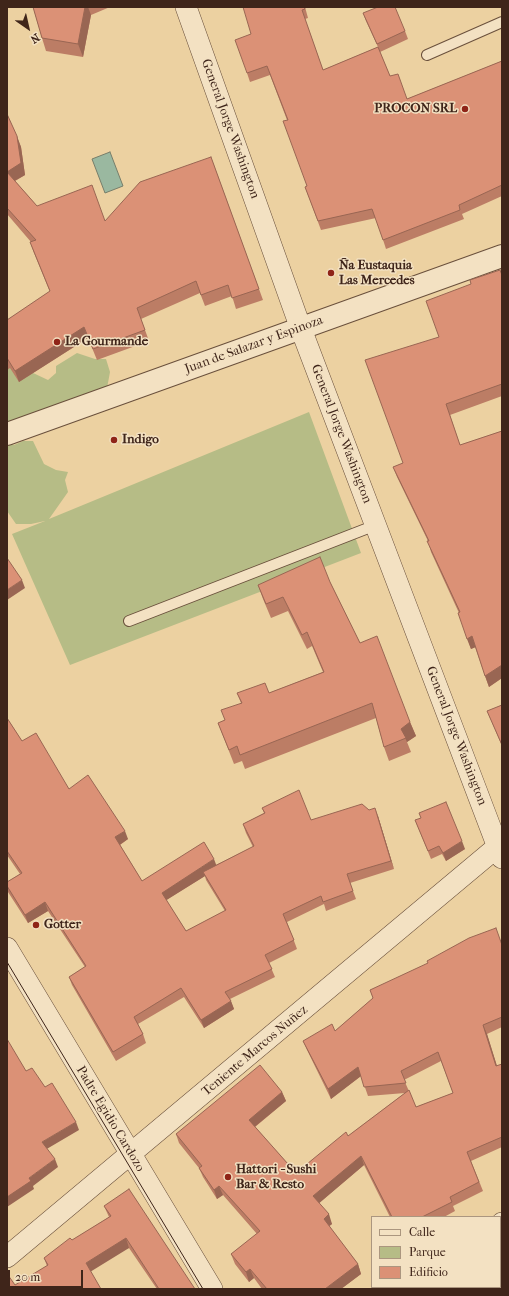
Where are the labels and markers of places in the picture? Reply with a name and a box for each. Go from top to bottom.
place label: PROCON SRL [374,101,457,117]
marker: PROCON SRL [460,104,470,114]
place label: Ña Eustaquia Las Mercedes [339,258,415,289]
marker: Ña Eustaquia Las Mercedes [326,268,336,278]
place label: La Gourmande [65,334,148,350]
marker: La Gourmande [52,337,62,347]
place label: Indigo [122,432,159,448]
marker: Indigo [109,435,119,445]
place label: Gotter [44,917,81,933]
marker: Gotter [31,920,41,930]
place label: Hattori - Sushi Bar & Resto [236,1162,316,1193]
marker: Hattori - Sushi Bar & Resto [223,1172,233,1182]

